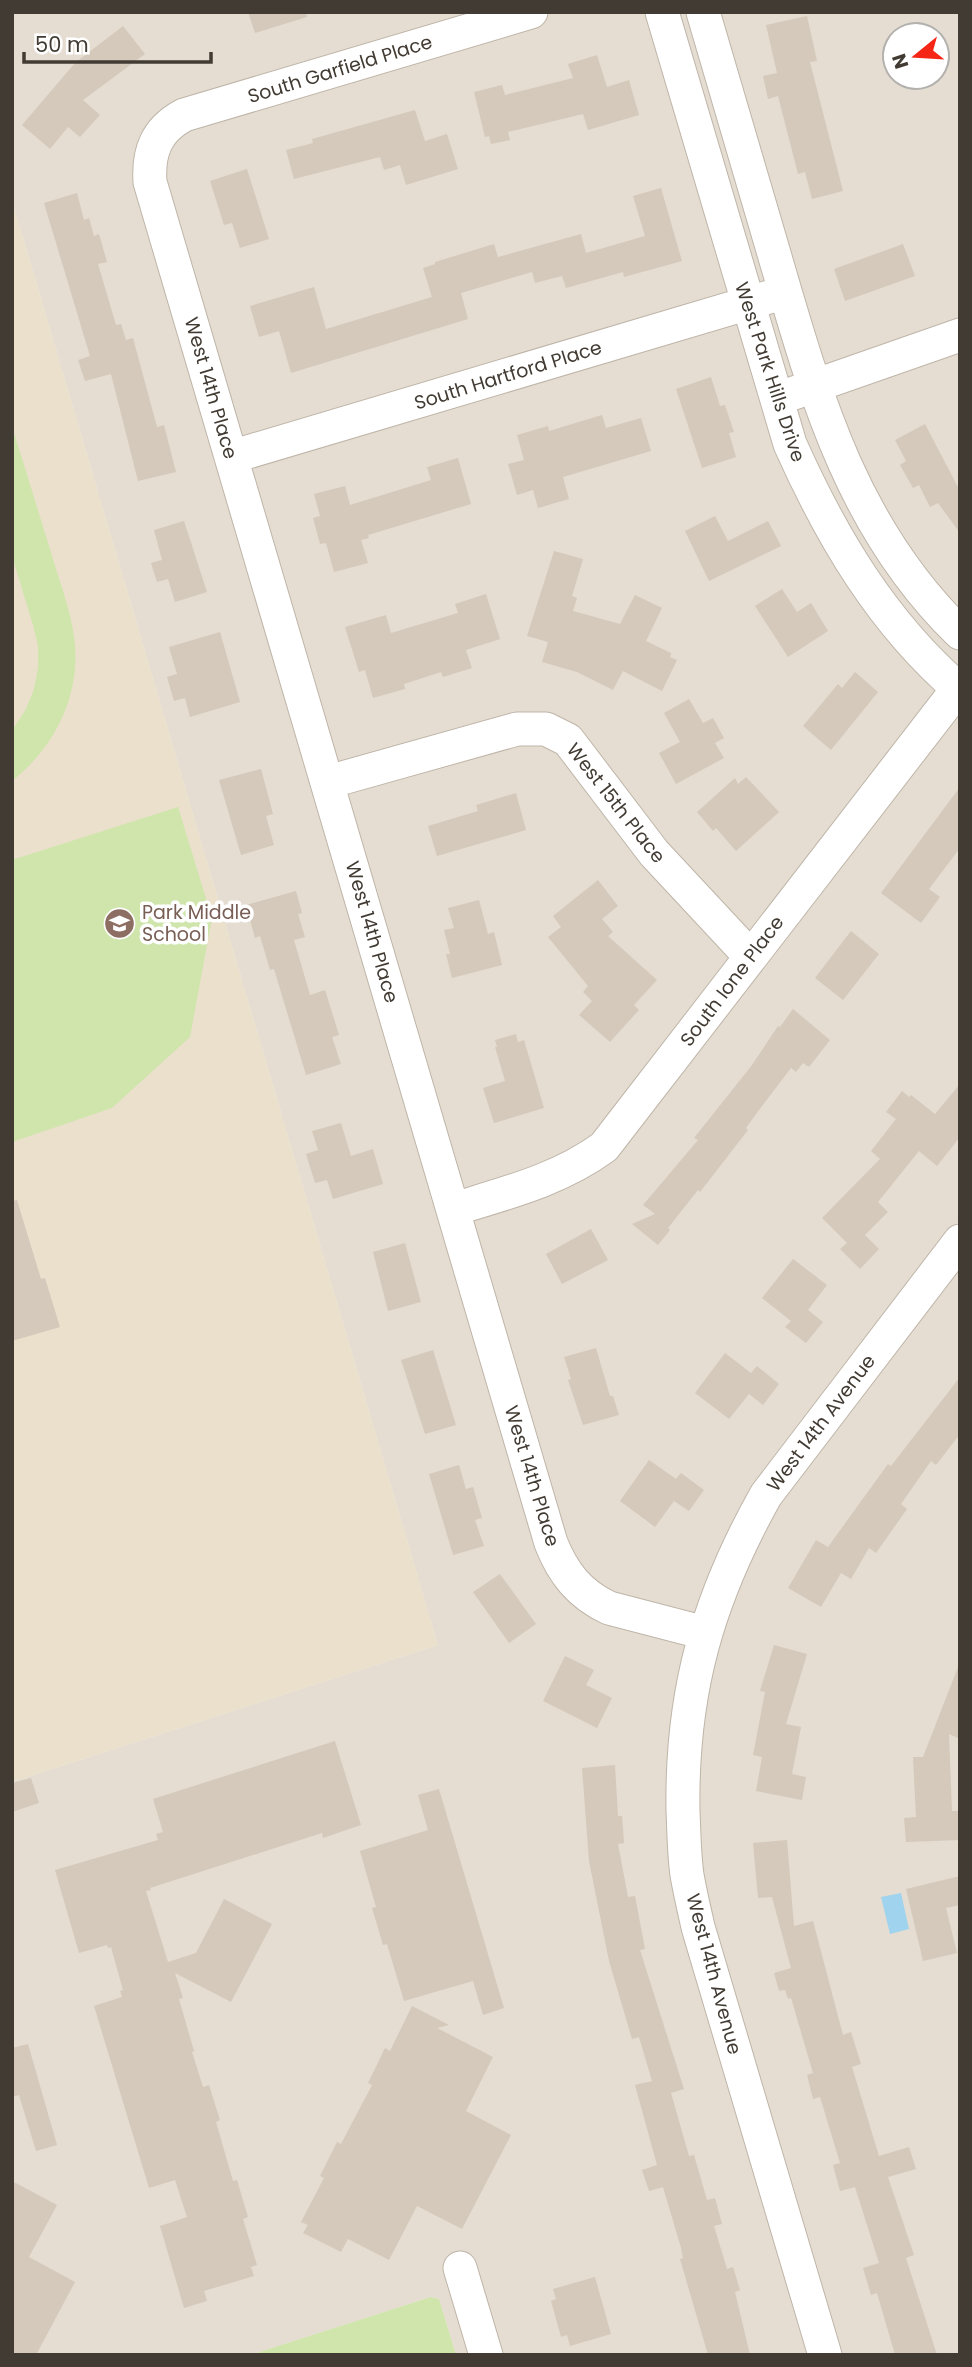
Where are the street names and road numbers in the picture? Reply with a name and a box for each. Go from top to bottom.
street label: South Garfield Place [245,28,435,110]
street label: West Park Hills Drive [728,279,812,465]
street label: West 14th Place [178,314,244,462]
street label: South Hartford Place [411,334,605,416]
street label: West 15th Place [560,737,672,869]
street label: West 14th Place [339,858,405,1006]
street label: South Ione Place [674,910,790,1052]
street label: West 14th Avenue [760,1349,882,1497]
street label: West 14th Place [498,1402,566,1550]
street label: West 14th Avenue [680,1890,748,2058]

